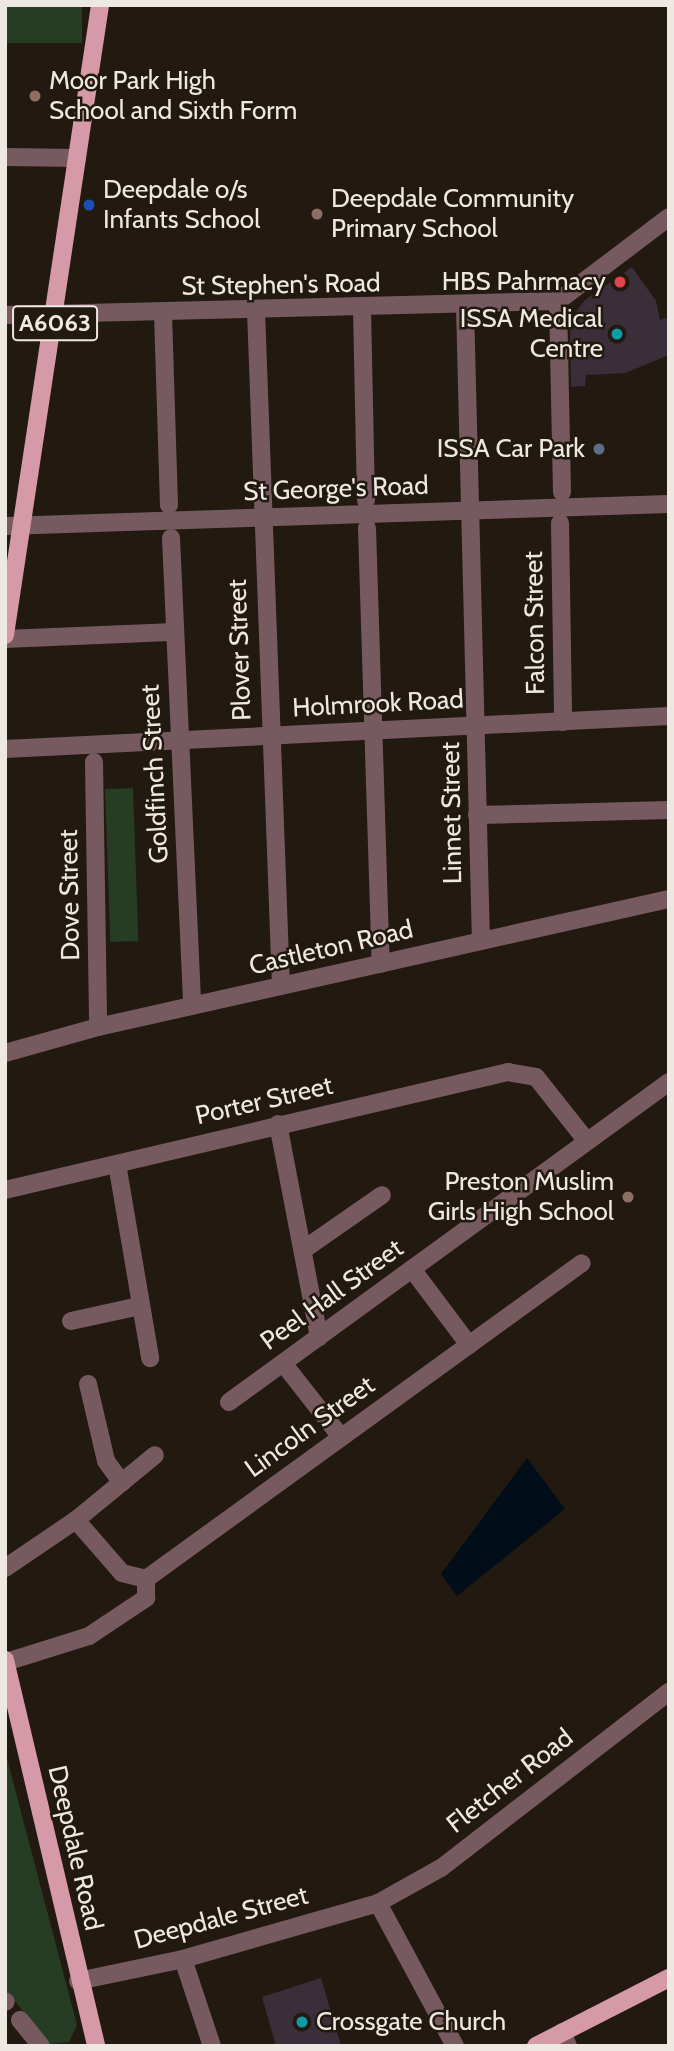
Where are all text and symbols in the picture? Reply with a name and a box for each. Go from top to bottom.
place label: Moor Park High School and Sixth Form [49,65,297,126]
marker: Moor Park High School and Sixth Form [27,88,43,104]
place label: Deepdale o/s Infants School [103,174,260,235]
place label: Deepdale Community Primary School [331,183,574,244]
marker: Deepdale o/s Infants School [81,197,97,213]
marker: Deepdale Community Primary School [309,206,325,222]
place label: HBS Pahrmacy [442,266,606,298]
street label: St Stephen's Road [181,268,381,302]
marker: HBS Pahrmacy [612,274,628,290]
road number: A6063 [11,302,99,344]
place label: ISSA Medical Centre [460,303,603,364]
marker: ISSA Medical Centre [609,326,625,342]
place label: ISSA Car Park [437,433,585,465]
marker: ISSA Car Park [591,441,607,457]
street label: St George's Road [243,470,429,508]
street label: Falcon Street [518,551,552,695]
street label: Plover Street [222,579,258,721]
street label: Goldfinch Street [135,684,175,864]
street label: Holmrook Road [292,684,464,724]
street label: Linnet Street [435,742,469,884]
street label: Dove Street [53,829,87,961]
street label: Castleton Road [246,914,416,982]
street label: Porter Street [192,1070,336,1132]
place label: Preston Muslim Girls High School [428,1166,614,1228]
marker: Preston Muslim Girls High School [620,1189,636,1205]
street label: Peel Hall Street [255,1233,409,1357]
street label: Lincoln Street [239,1370,381,1484]
street label: Fletcher Road [441,1722,579,1840]
street label: Deepdale Road [41,1762,109,1934]
street label: Deepdale Street [131,1880,311,1956]
place label: Crossgate Church [316,2006,506,2038]
marker: Crossgate Church [294,2014,310,2030]

